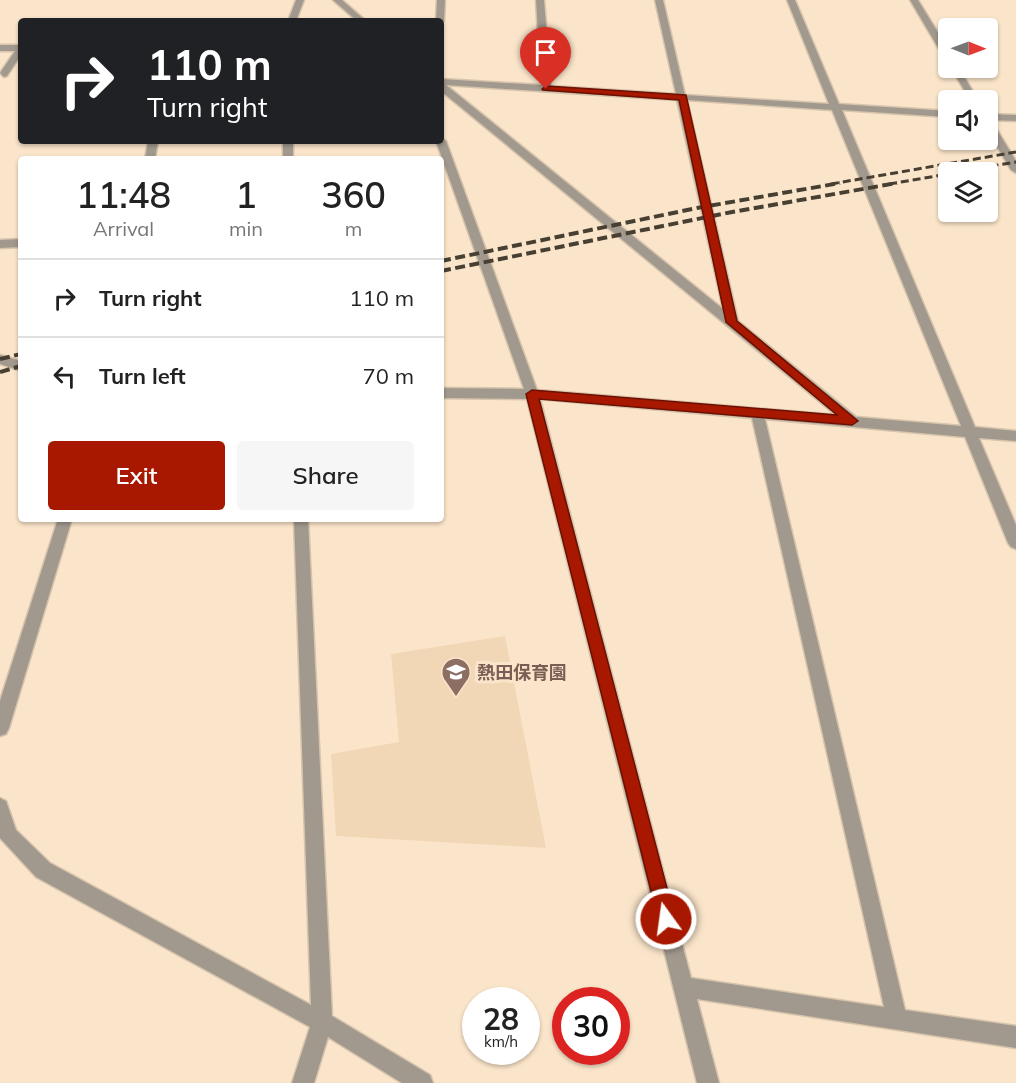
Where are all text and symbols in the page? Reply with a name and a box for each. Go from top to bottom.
north arrow [938,18,998,78]
map controls [938,18,998,222]
pin [520,27,571,89]
icon: arrive [529,36,562,69]
text: 110 m [147,38,272,91]
icon: right [48,42,126,120]
text: Turn right [147,90,267,124]
button: sound [938,90,998,150]
button: layers [938,162,998,222]
text: 11:48 [76,172,171,217]
text: 1 [235,172,257,217]
text: 360 [321,172,386,217]
text: Arrival [93,216,154,241]
text: min [229,216,263,241]
text: m [345,216,362,241]
icon: right [48,282,81,315]
text: Turn right [99,284,202,312]
text: 110 m [349,284,414,312]
icon: left [48,360,81,393]
text: Turn left [99,362,186,390]
text: 70 m [363,362,414,390]
button: Exit [48,441,225,510]
button: Share [237,441,414,510]
school or university icon: 熱田保育園 [440,656,472,698]
place label: 熱田保育園 [477,661,567,684]
position arrow [634,887,698,951]
speed limit sign: 30 [552,987,630,1065]
text: 28 [483,1000,519,1038]
text: km/h [484,1032,518,1051]

